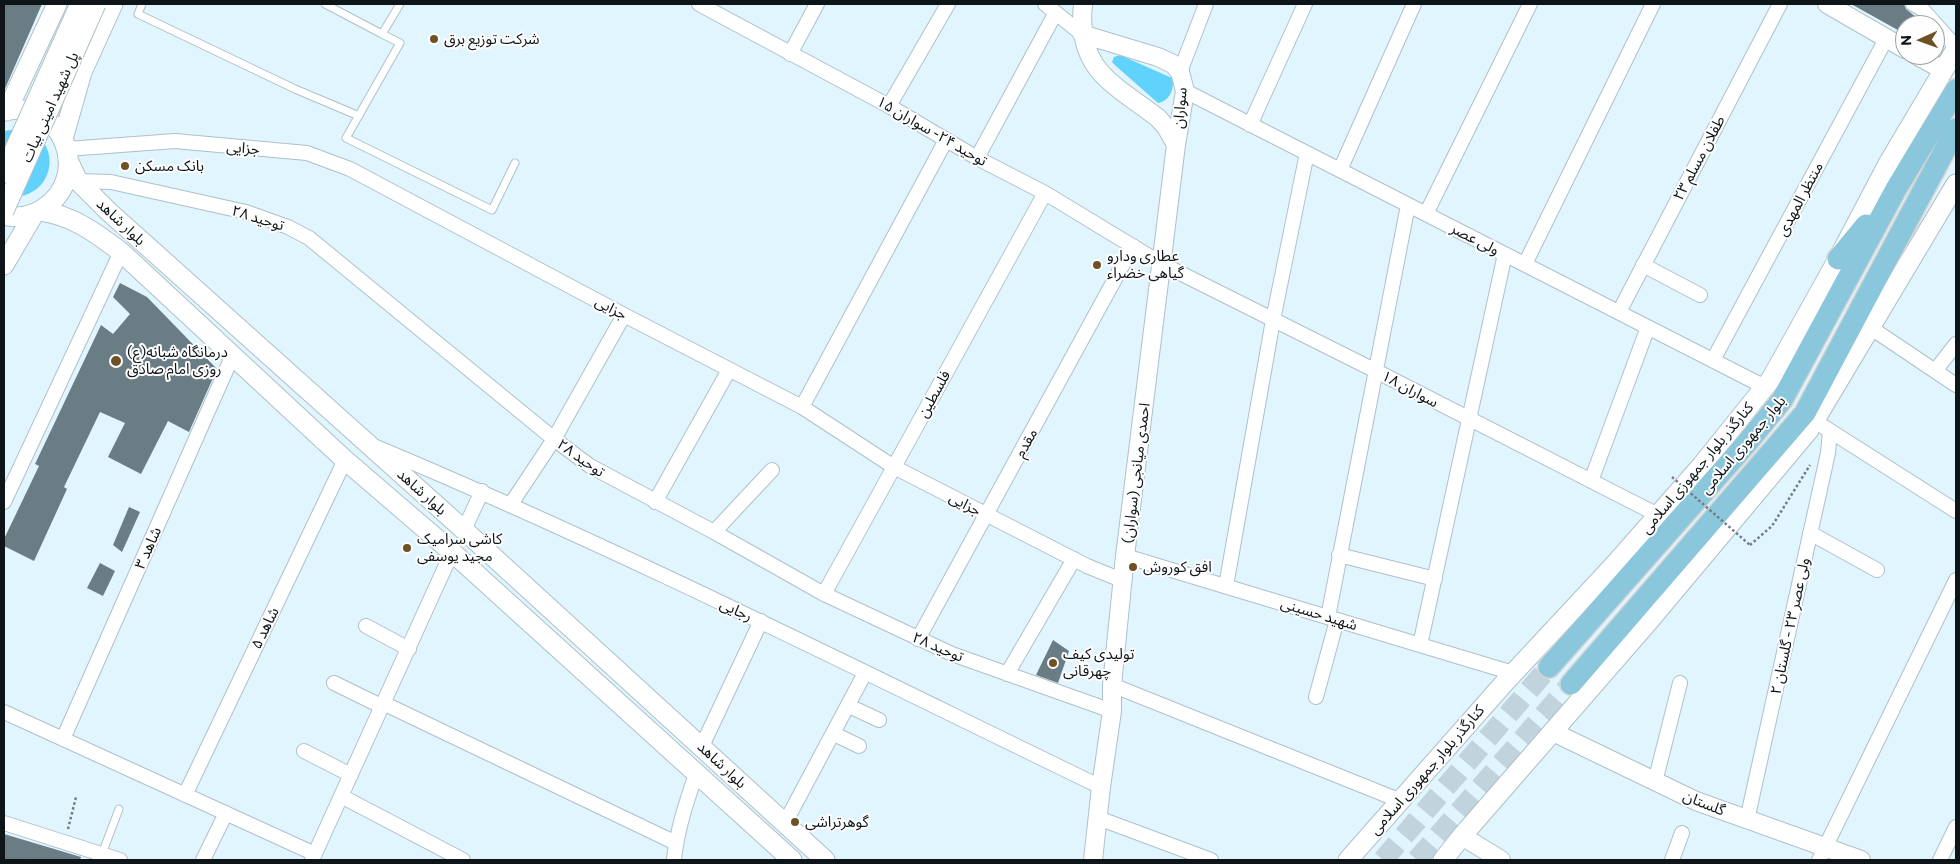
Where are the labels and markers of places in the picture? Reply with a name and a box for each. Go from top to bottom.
place label: شرکت توزیع برق [444,30,540,48]
marker: شرکت توزیع برق [428,33,440,45]
place label: بانک مسکن [135,157,204,175]
marker: بانک مسکن [119,160,131,172]
place label: عطاری ودارو گیاهی خضراء [1107,247,1184,282]
marker: عطاری ودارو گیاهی خضراء [1091,259,1103,271]
place label: (ع)درمانگاه شبانه روزی امام صادق [127,343,228,378]
marker: (ع)درمانگاه شبانه روزی امام صادق [109,354,123,368]
place label: کاشی سرامیک مجید یوسفی [417,530,502,565]
marker: کاشی سرامیک مجید یوسفی [401,542,413,554]
place label: افق کوروش [1143,558,1212,576]
marker: افق کوروش [1127,561,1139,573]
place label: تولیدی کیف چهرقانی [1063,645,1135,680]
marker: تولیدی کیف چهرقانی [1047,657,1059,669]
place label: گوهرتراشی [805,813,869,831]
marker: گوهرتراشی [789,816,801,828]

